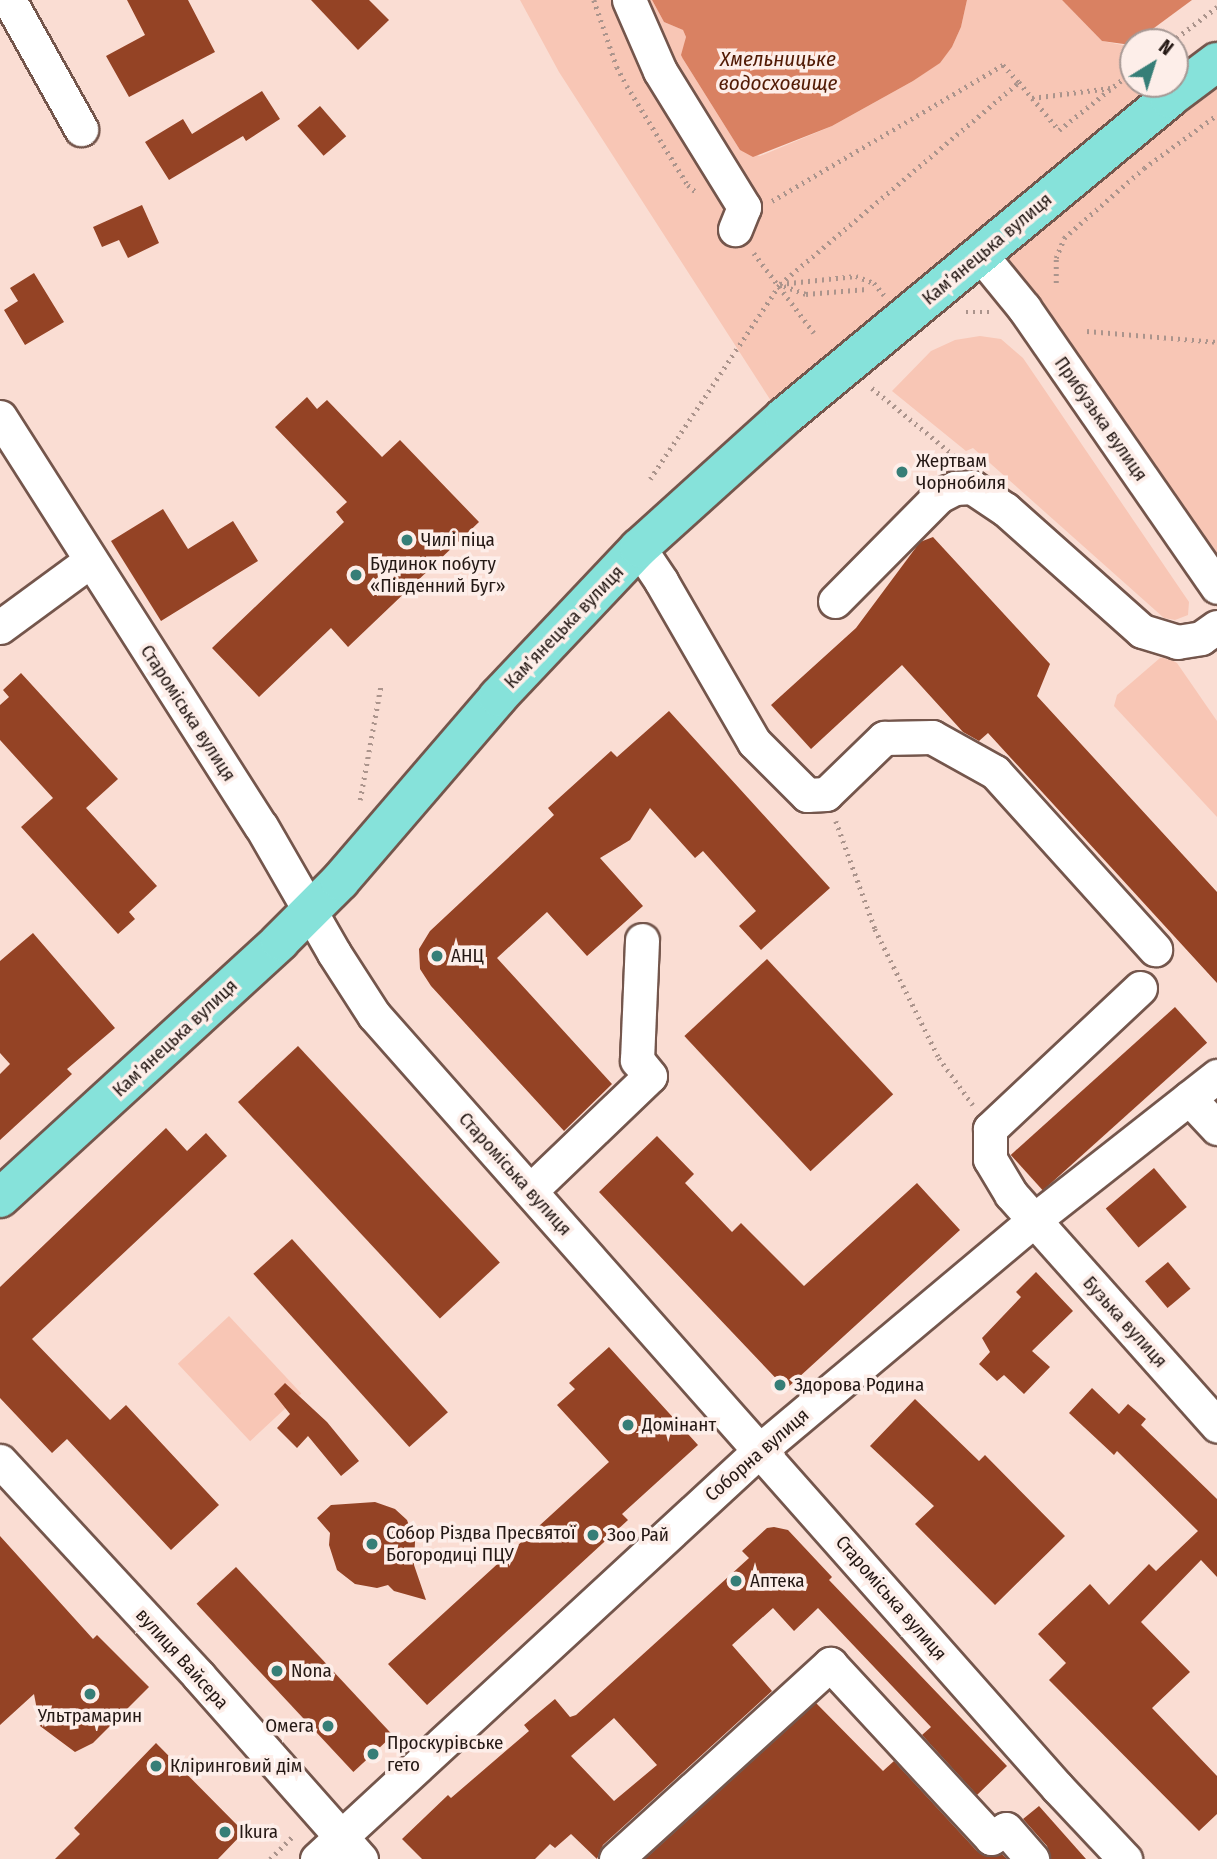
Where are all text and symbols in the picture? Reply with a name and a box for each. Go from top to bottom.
north arrow [1119,28,1189,98]
text: N [1154,35,1178,60]
water label: Хмельницьке водосховище [719,46,837,96]
street label: Камʼянецька вулиця [918,188,1056,310]
street label: Прибузька вулиця [1050,352,1152,486]
place label: Жертвам Чорнобиля [916,450,1006,494]
marker: Жертвам Чорнобиля [894,464,910,480]
place label: Чилі піца [421,529,495,551]
marker: Чилі піца [399,532,415,548]
place label: Будинок побуту «Південний Буг» [370,553,506,597]
street label: Камʼянецька вулиця [499,561,629,693]
marker: Будинок побуту «Південний Буг» [348,567,364,583]
street label: Староміська вулиця [135,641,241,785]
place label: АНЦ [451,945,484,967]
marker: АНЦ [429,948,445,964]
street label: Камʼянецька вулиця [108,974,242,1102]
street label: Староміська вулиця [454,1108,576,1240]
street label: Бузька вулиця [1078,1272,1172,1372]
place label: Здорова Родина [794,1374,924,1396]
marker: Здорова Родина [772,1377,788,1393]
street label: Соборна вулиця [700,1404,814,1506]
place label: Домінант [642,1414,716,1436]
marker: Домінант [620,1417,636,1433]
place label: Собор Різдва Пресвятої Богородиці ПЦУ [386,1522,575,1566]
place label: Зоо Рай [607,1524,669,1546]
marker: Зоо Рай [585,1527,601,1543]
street label: Староміська вулиця [831,1531,951,1665]
marker: Собор Різдва Пресвятої Богородиці ПЦУ [364,1536,380,1552]
place label: Аптека [750,1570,805,1592]
marker: Аптека [728,1573,744,1589]
street label: вулиця Вайсера [131,1604,233,1714]
place label: Nona [291,1660,332,1682]
marker: Nona [269,1663,285,1679]
marker: Ультрамарин [82,1686,98,1702]
place label: Ультрамарин [38,1705,142,1727]
place label: Омега [265,1715,314,1737]
marker: Омега [320,1718,336,1734]
place label: Проскурівське гето [387,1732,504,1776]
marker: Проскурівське гето [365,1746,381,1762]
place label: Кліринговий дім [170,1755,302,1777]
marker: Кліринговий дім [148,1758,164,1774]
place label: Ikura [239,1821,278,1843]
marker: Ikura [217,1824,233,1840]

